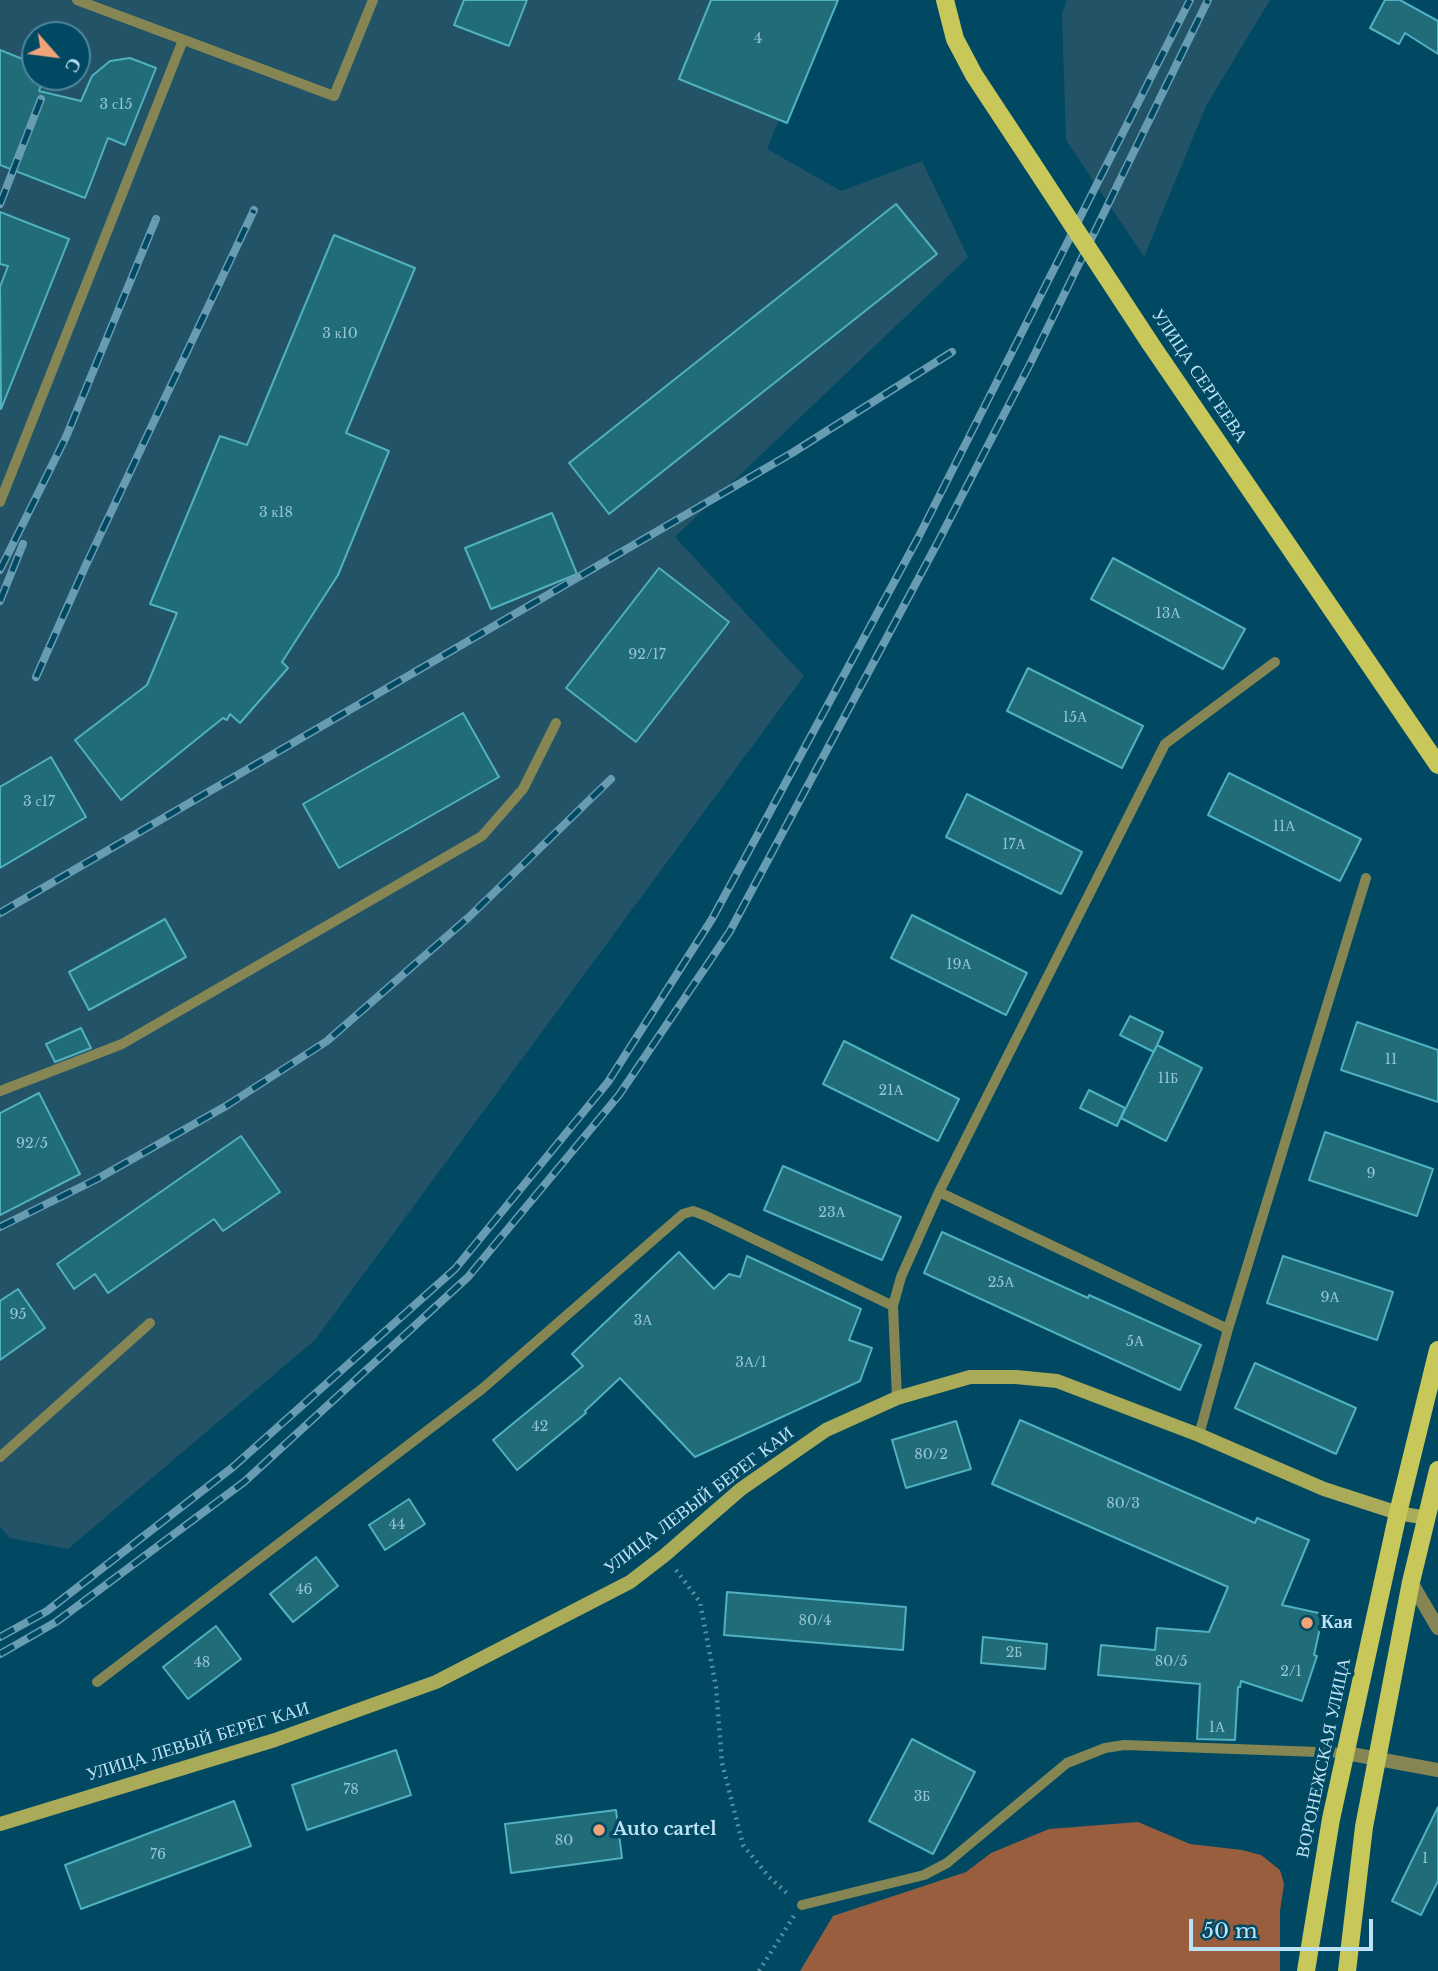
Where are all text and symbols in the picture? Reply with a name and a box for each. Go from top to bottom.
north arrow [21,21,91,91]
house number: 4 [754,31,762,47]
text: С [60,54,87,77]
house number: 3 с15 [99,97,133,113]
street label: УЛИЦА СЕРГЕЕВА [1146,305,1252,447]
house number: 3 к10 [322,326,358,342]
house number: 3 к18 [259,505,293,521]
house number: 13А [1156,606,1180,622]
house number: 92/17 [628,647,666,663]
house number: 15А [1063,710,1087,726]
house number: 3 с17 [23,794,55,810]
house number: 11А [1273,819,1295,835]
house number: 17А [1002,837,1026,853]
house number: 19А [946,957,972,973]
house number: 11 [1385,1052,1397,1068]
house number: 11Б [1158,1071,1178,1087]
house number: 21А [879,1083,903,1099]
house number: 92/5 [16,1136,48,1152]
house number: 9 [1366,1166,1376,1182]
house number: 23А [818,1205,846,1221]
house number: 25А [988,1275,1014,1291]
house number: 9А [1320,1290,1340,1306]
house number: 95 [10,1307,26,1323]
house number: 3А [634,1313,652,1329]
house number: 5А [1126,1334,1144,1350]
house number: 3А/1 [735,1355,767,1371]
house number: 42 [532,1419,548,1435]
street label: УЛИЦА ЛЕВЫЙ БЕРЕГ КАИ [600,1423,798,1579]
house number: 80/2 [914,1447,948,1463]
house number: 80/3 [1106,1496,1140,1512]
house number: 44 [389,1517,405,1533]
house number: 46 [295,1582,313,1598]
place label: Кая [1321,1612,1353,1634]
house number: 80/4 [799,1613,831,1629]
marker: Кая [1299,1615,1315,1631]
house number: 2Б [1006,1645,1022,1661]
house number: 80/5 [1155,1654,1187,1670]
house number: 48 [194,1655,210,1671]
street label: ВОРОНЕЖСКАЯ УЛИЦА [1292,1656,1356,1860]
house number: 2/1 [1280,1664,1302,1680]
street label: УЛИЦА ЛЕВЫЙ БЕРЕГ КАИ [84,1698,312,1786]
house number: 1А [1209,1720,1225,1736]
house number: 78 [343,1782,359,1798]
house number: 3Б [914,1789,930,1805]
place label: Auto cartel [613,1819,717,1841]
marker: Auto cartel [591,1822,607,1838]
house number: 80 [555,1833,573,1849]
house number: 76 [150,1847,166,1863]
house number: 1 [1422,1851,1428,1867]
scale bar [1193,1904,1377,1948]
text: 50 m [1202,1918,1257,1944]

